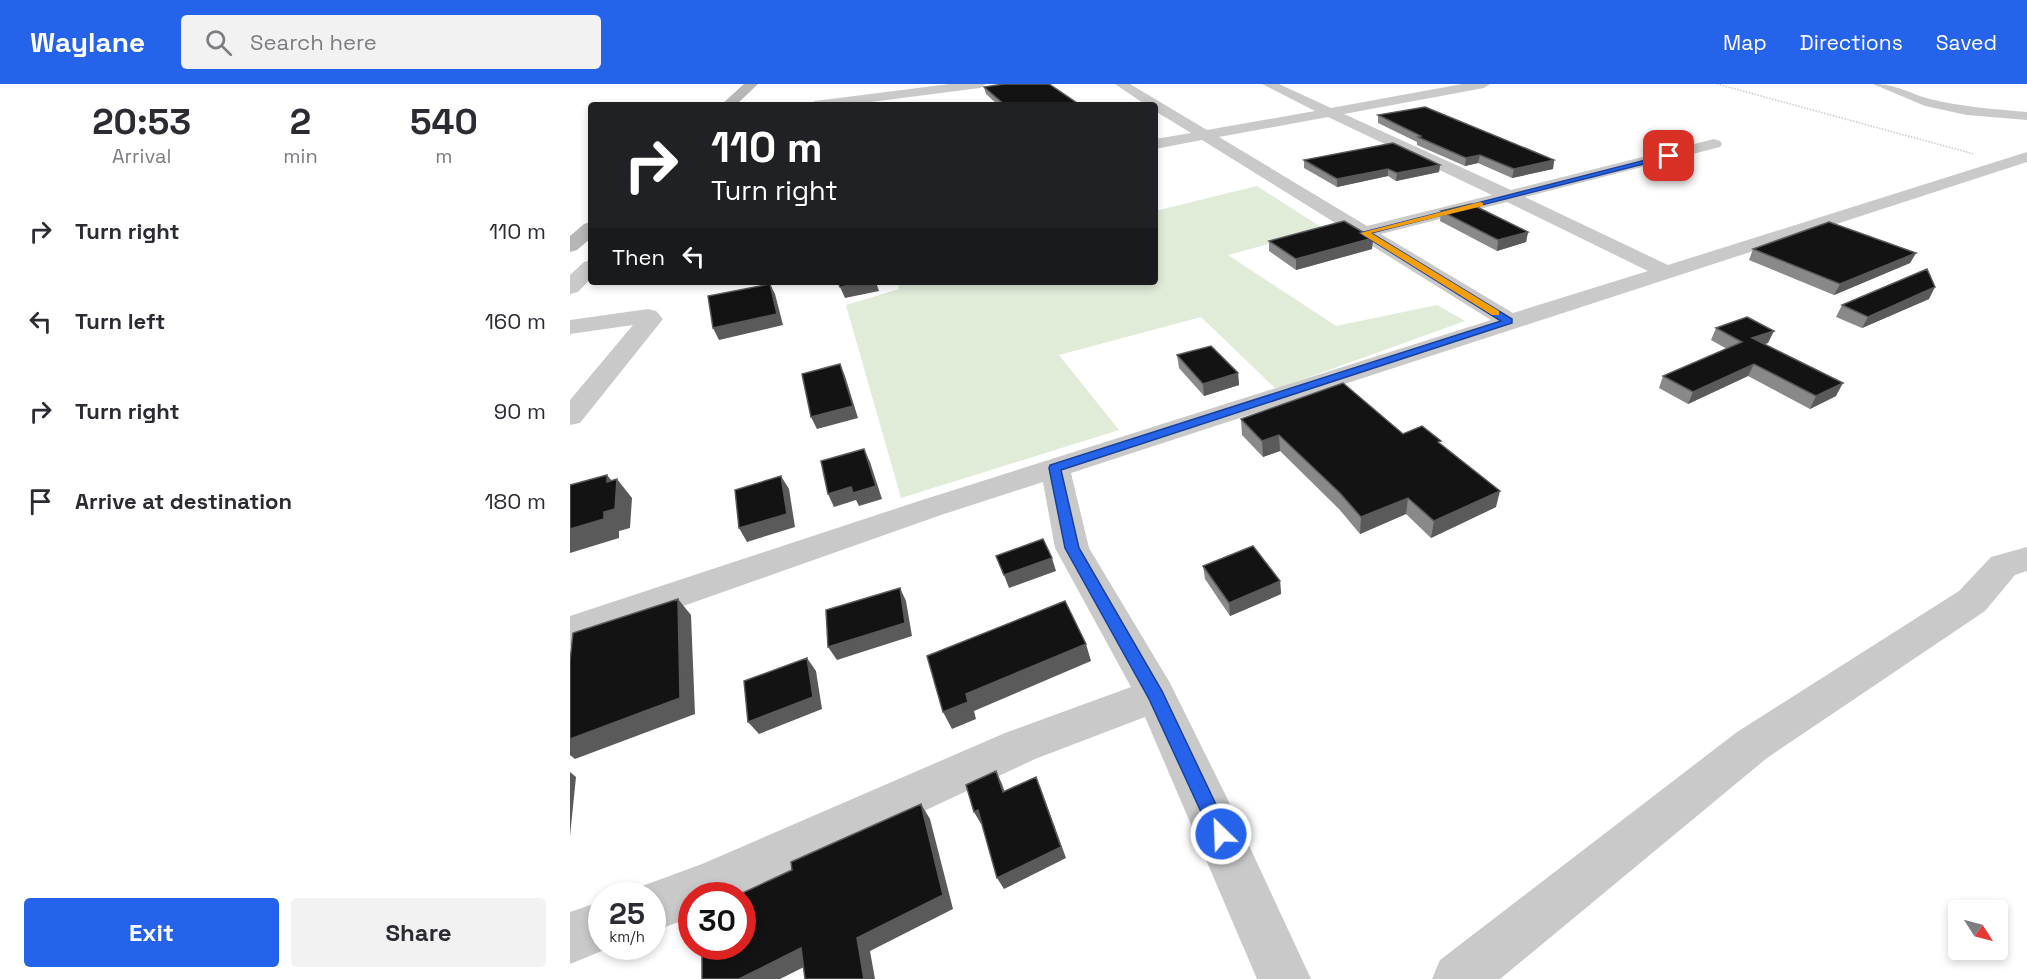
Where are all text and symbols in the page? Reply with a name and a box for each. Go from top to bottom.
search box [181,15,601,69]
text: Waylane [30,24,145,60]
icon: search [202,26,235,59]
text: Search here [250,28,377,56]
text: Map [1723,29,1767,56]
text: Directions [1800,29,1903,56]
text: Saved [1936,29,1997,56]
text: 20:53 [92,99,191,145]
text: 2 [290,99,311,145]
text: 540 [410,99,478,145]
text: 110 m [711,121,823,174]
icon: right [612,126,690,204]
pin [1643,130,1694,181]
icon: arrive [1652,139,1685,172]
text: Arrival [112,143,171,169]
text: min [283,143,318,169]
text: m [435,143,452,169]
text: Turn right [711,173,838,208]
icon: right [24,215,57,248]
text: Turn right [75,217,180,245]
text: 110 m [489,217,546,245]
icon: left [677,240,710,273]
text: Then [612,243,665,271]
icon: left [24,305,57,338]
text: Turn left [75,307,165,335]
text: 160 m [485,307,546,335]
icon: right [24,395,57,428]
text: Turn right [75,397,180,425]
text: 90 m [494,397,546,425]
icon: arrive [24,485,57,518]
text: Arrive at destination [75,487,292,515]
text: 180 m [484,487,546,515]
position arrow [1189,802,1253,866]
speed limit sign: 30 [678,882,756,960]
text: 25 [609,894,645,933]
button: Exit [24,898,279,967]
button: Share [291,898,546,967]
north arrow [1948,900,2008,960]
map controls [1948,900,2008,960]
text: km/h [609,927,645,946]

